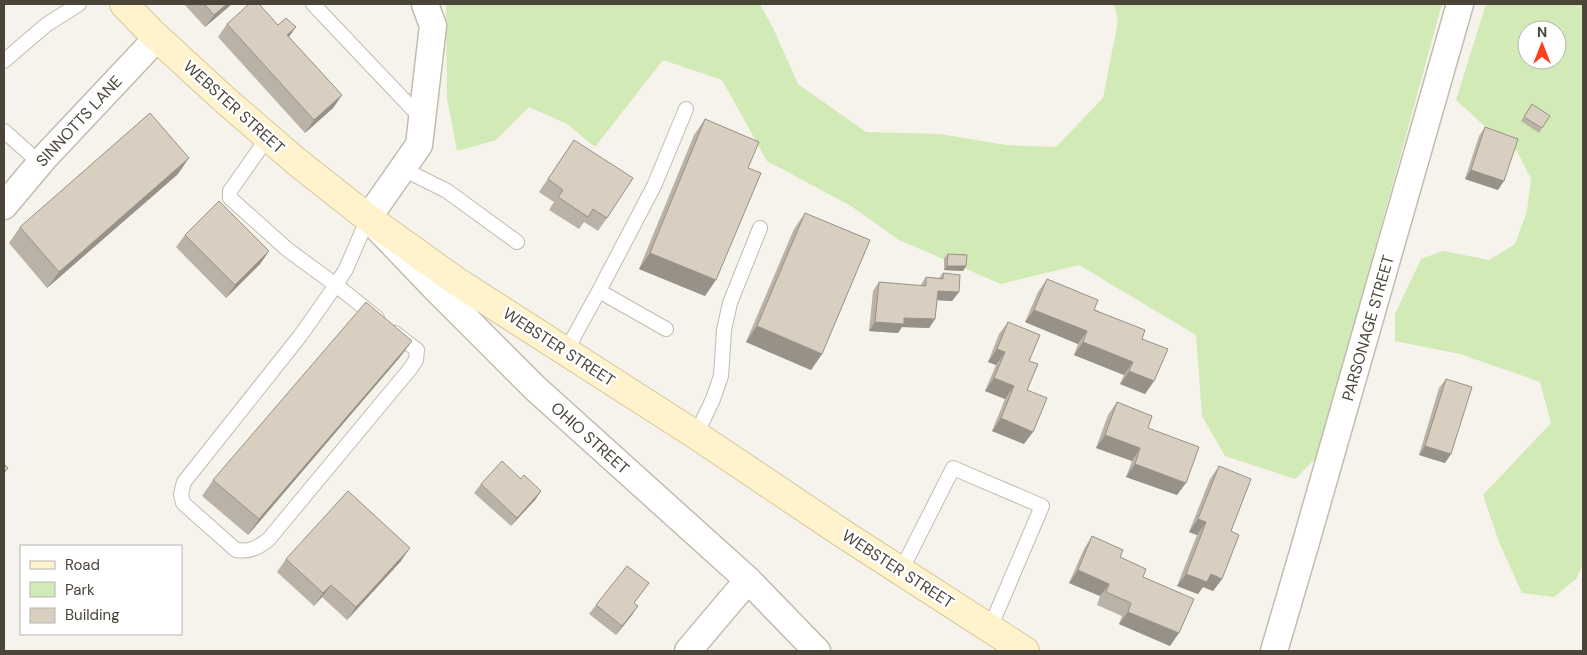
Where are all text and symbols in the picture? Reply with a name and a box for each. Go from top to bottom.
north arrow [1517,20,1567,70]
text: N [1537,23,1547,41]
street label: WEBSTER STREET [179,56,289,158]
street label: SINNOTTS LANE [31,71,127,171]
street label: PARSONAGE STREET [1337,253,1399,403]
street label: WEBSTER STREET [499,303,619,391]
street label: OHIO STREET [546,397,634,479]
street label: WEBSTER STREET [838,525,958,613]
legend [20,545,182,635]
text: Road [65,555,100,575]
text: Park [65,580,95,600]
text: Building [65,605,120,625]

